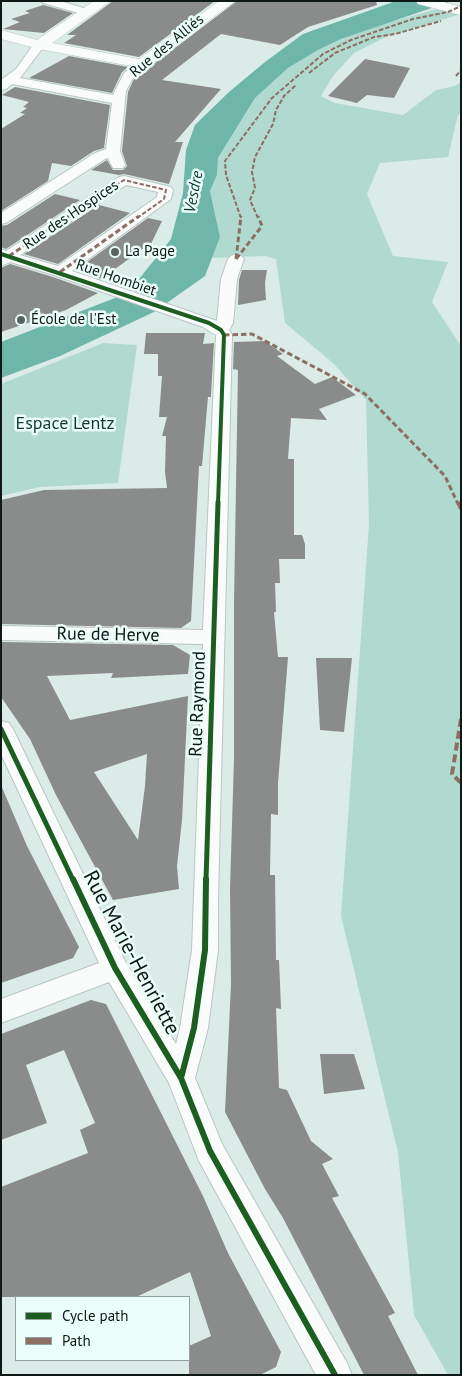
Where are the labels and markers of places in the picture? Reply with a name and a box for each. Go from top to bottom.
place label: La Page [125,243,175,261]
marker: La Page [109,246,121,258]
place label: École de l'Est [31,311,116,329]
marker: École de l'Est [15,314,27,326]

